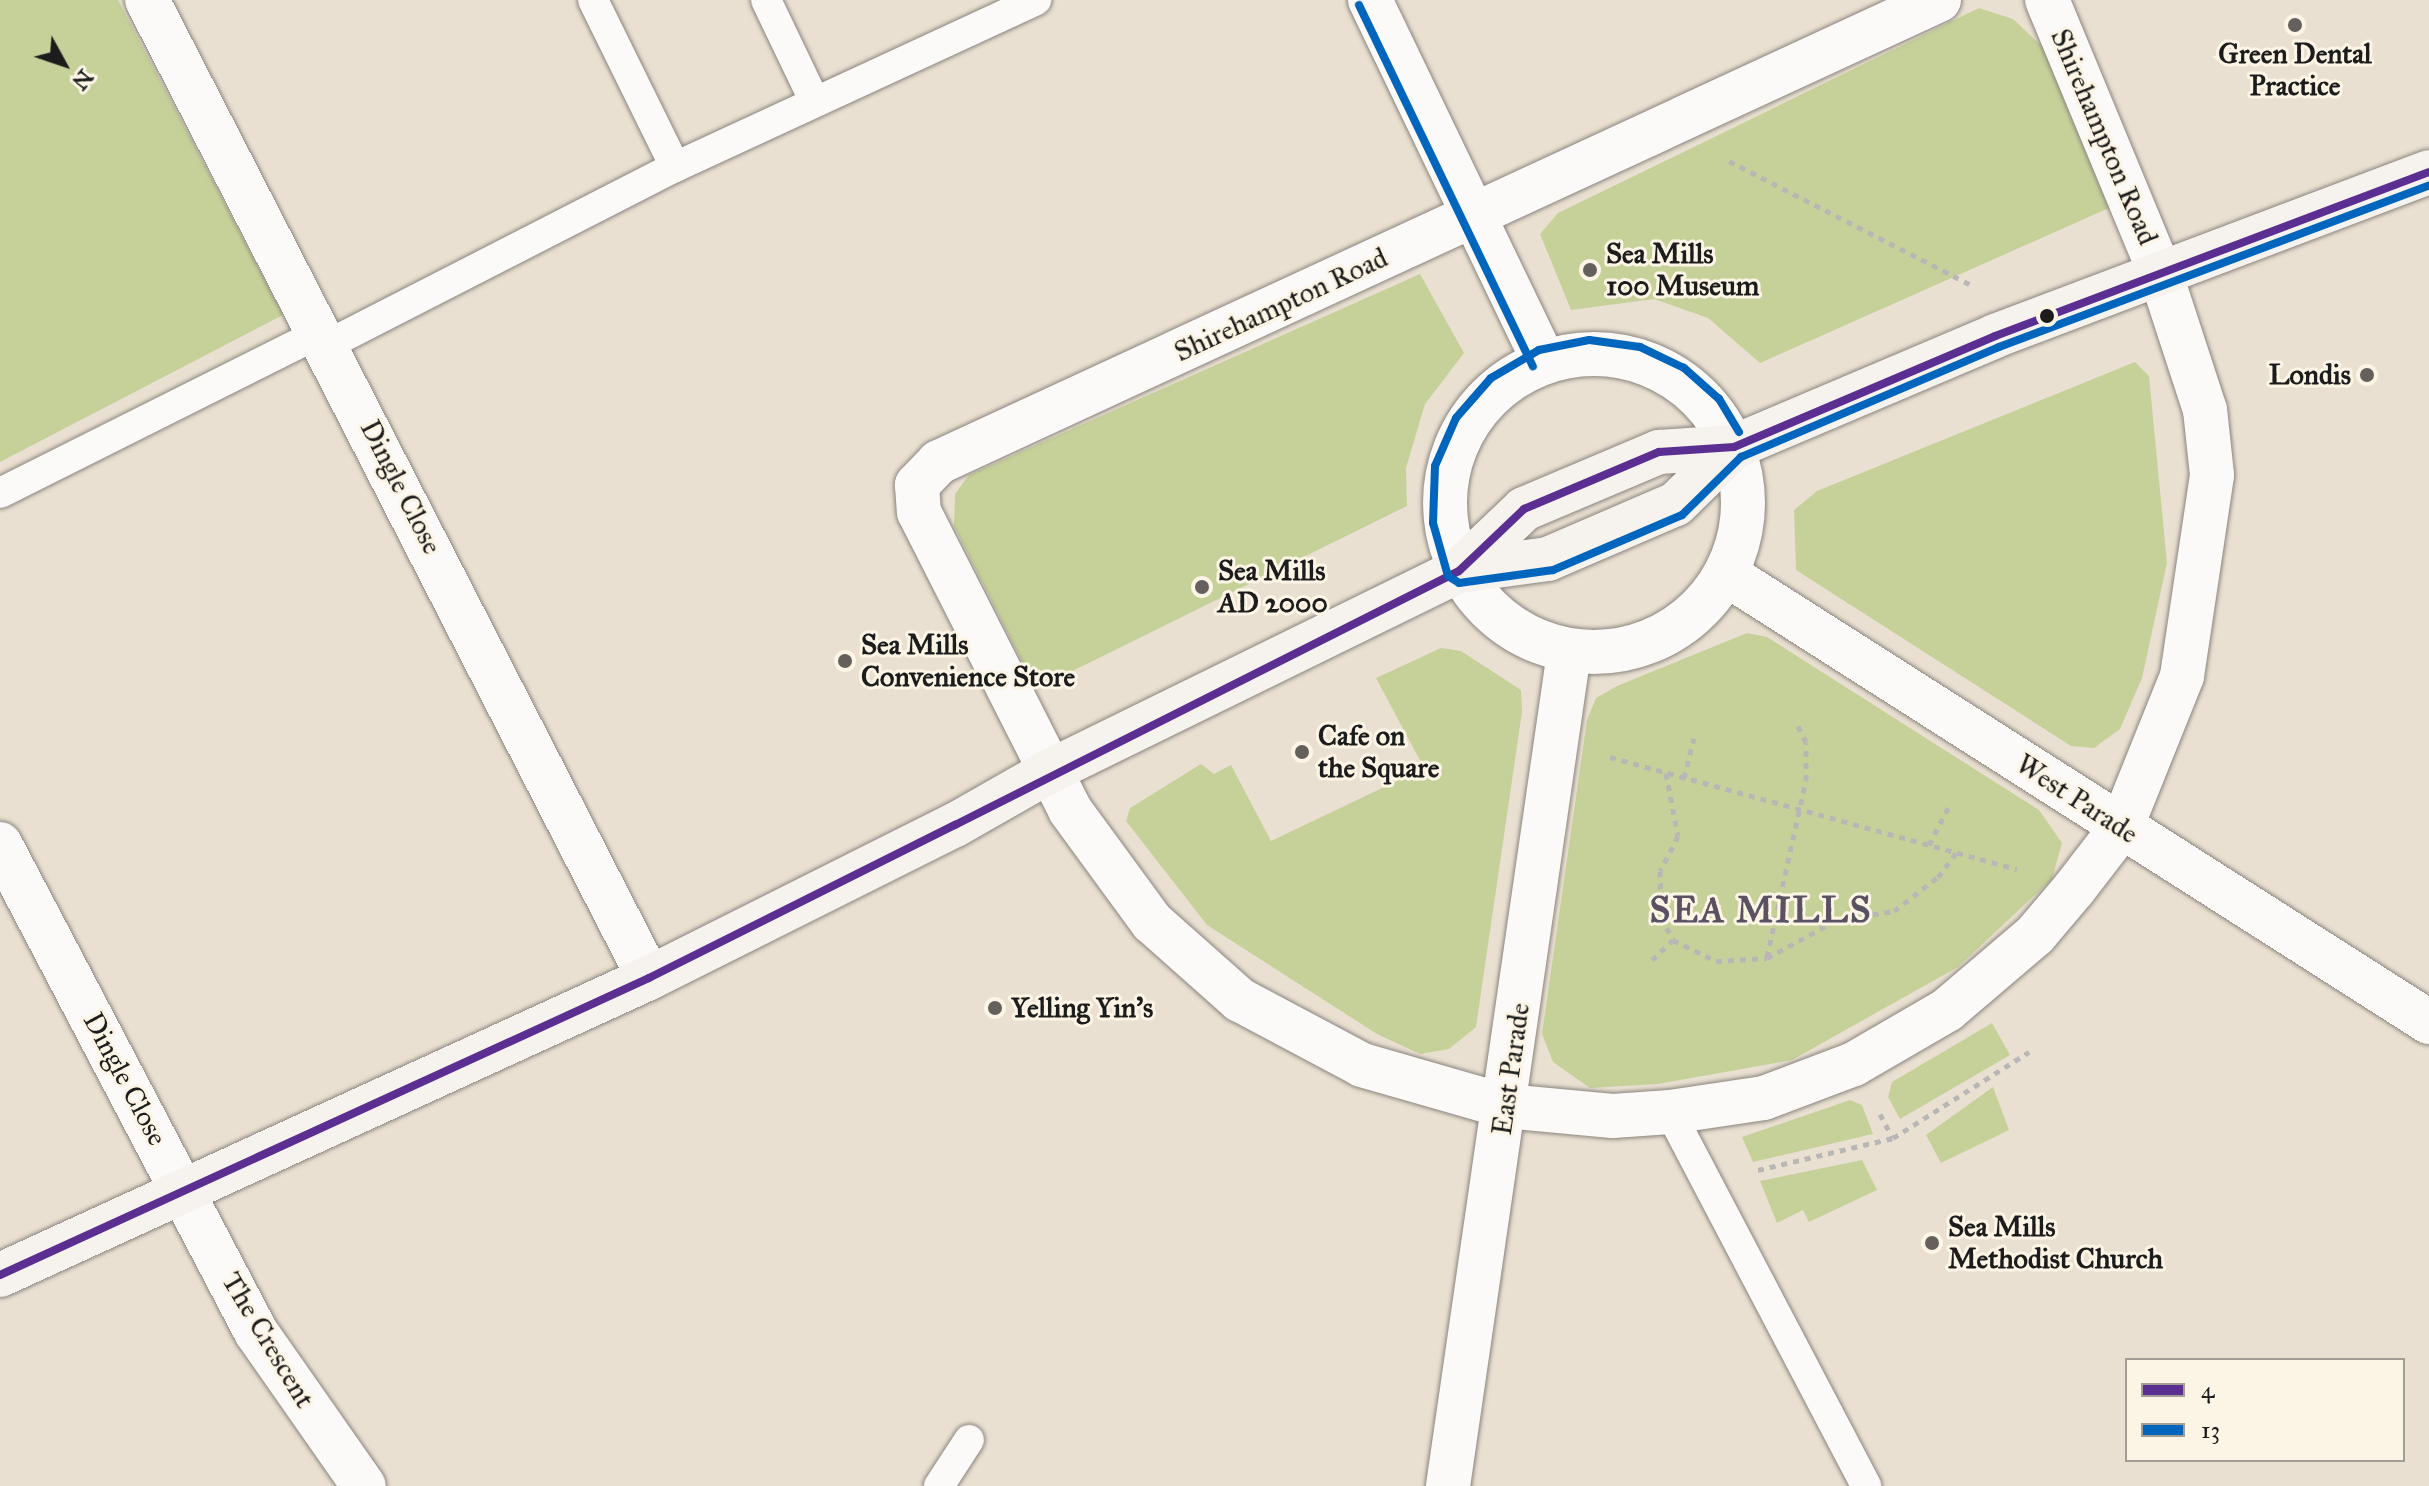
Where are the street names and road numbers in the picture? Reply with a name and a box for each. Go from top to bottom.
street label: Shirehampton Road [2043,24,2165,250]
street label: Shirehampton Road [1169,241,1393,369]
street label: Dingle Close [353,414,449,560]
street label: West Parade [2010,747,2144,851]
street label: East Parade [1485,1001,1537,1137]
street label: Dingle Close [76,1007,174,1151]
street label: The Crescent [214,1266,322,1414]

